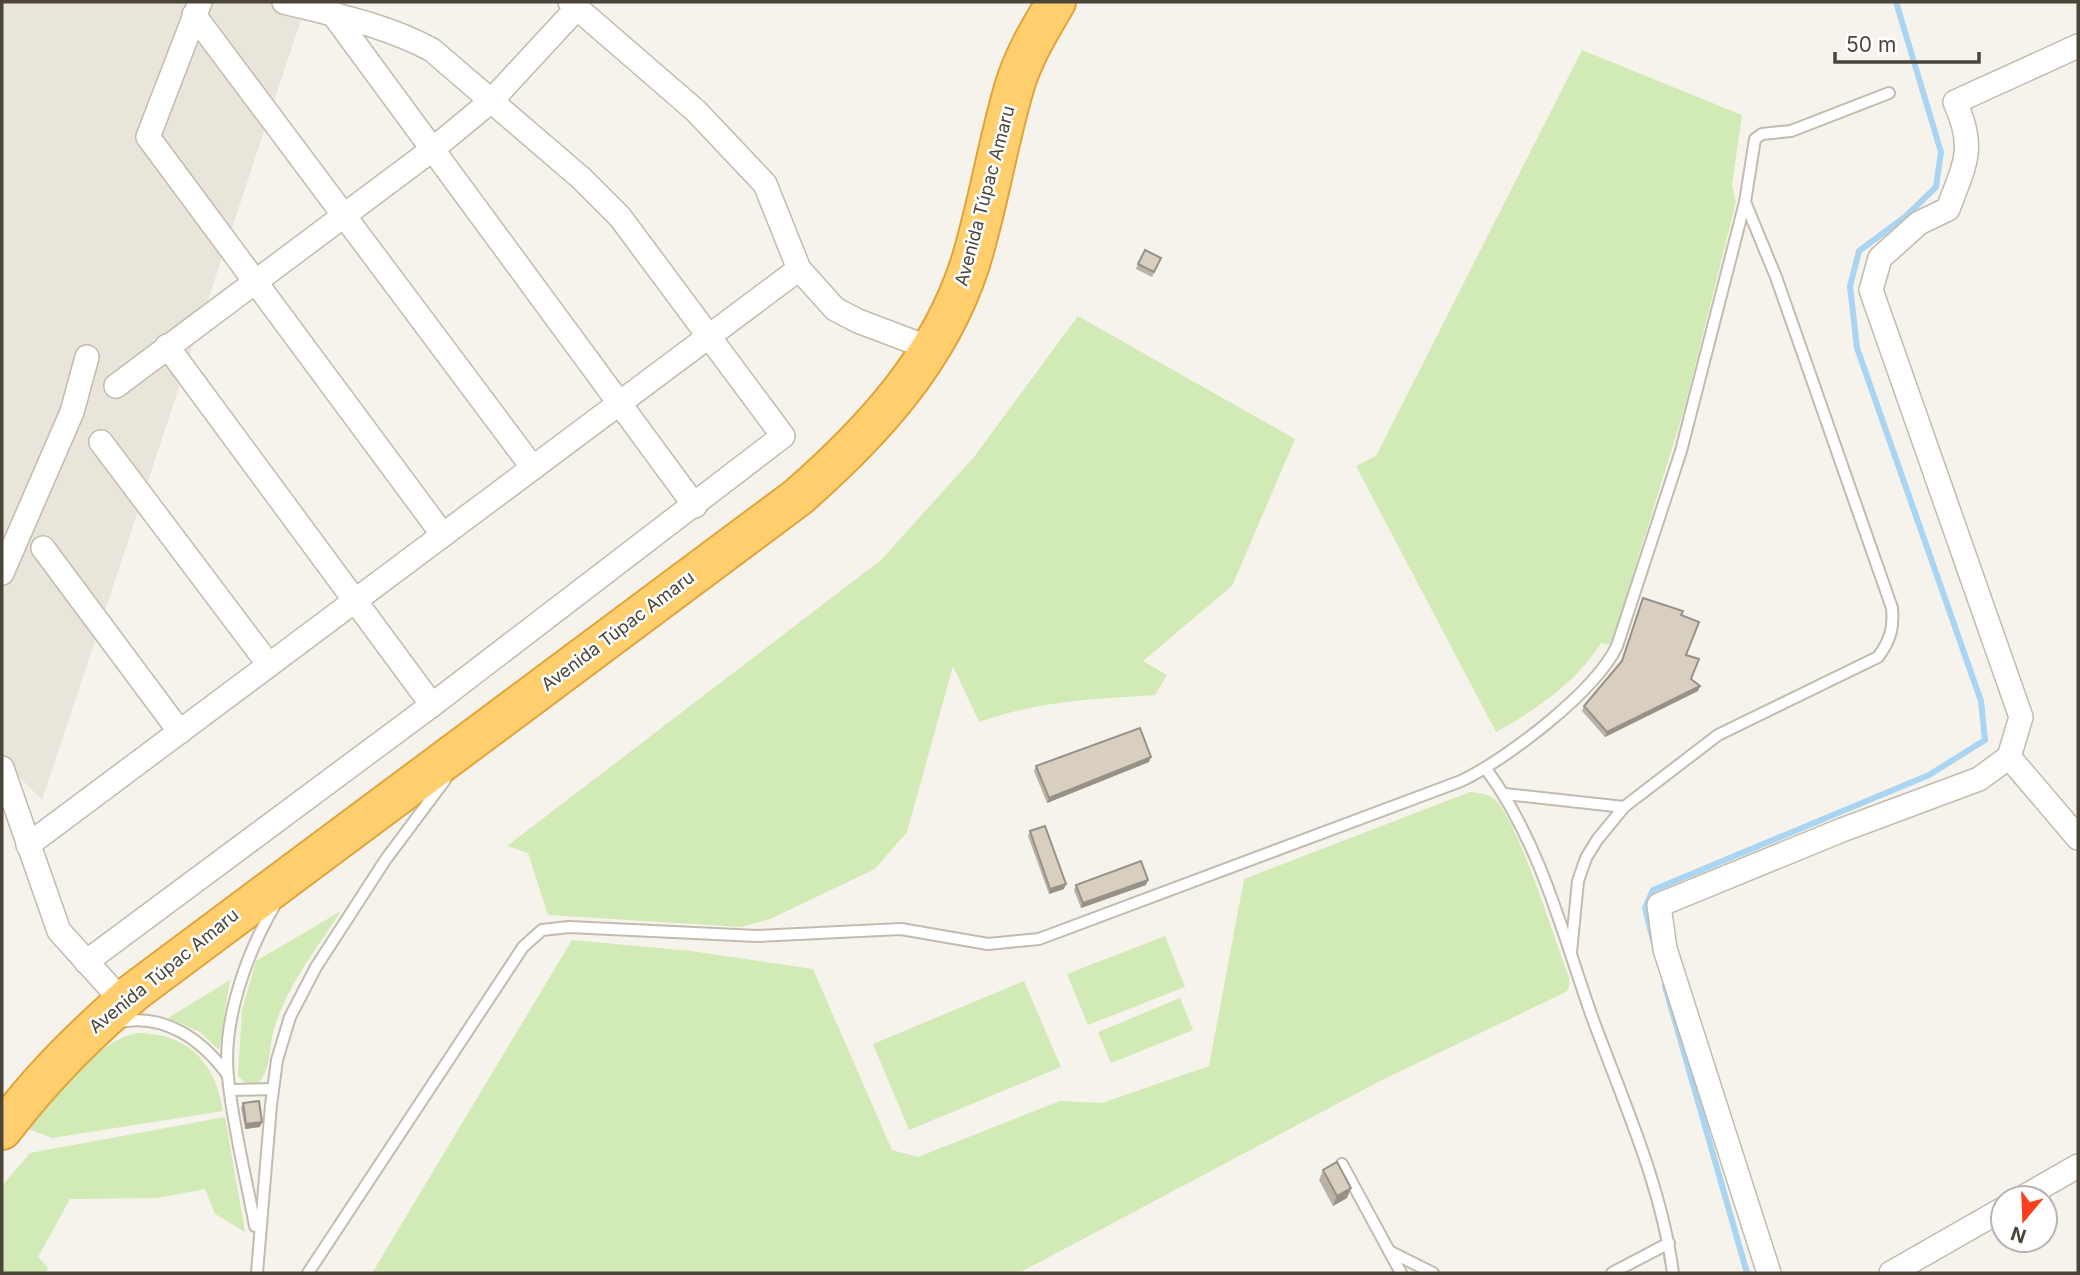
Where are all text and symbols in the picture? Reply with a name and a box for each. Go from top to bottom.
scale bar [1835,21,1979,65]
text: 50 m [1846,32,1896,57]
street label: Avenida Túpac Amaru [950,103,1019,288]
street label: Avenida Túpac Amaru [537,566,698,695]
street label: Avenida Túpac Amaru [85,904,243,1037]
north arrow [1989,1184,2059,1254]
text: N [2008,1221,2029,1248]

